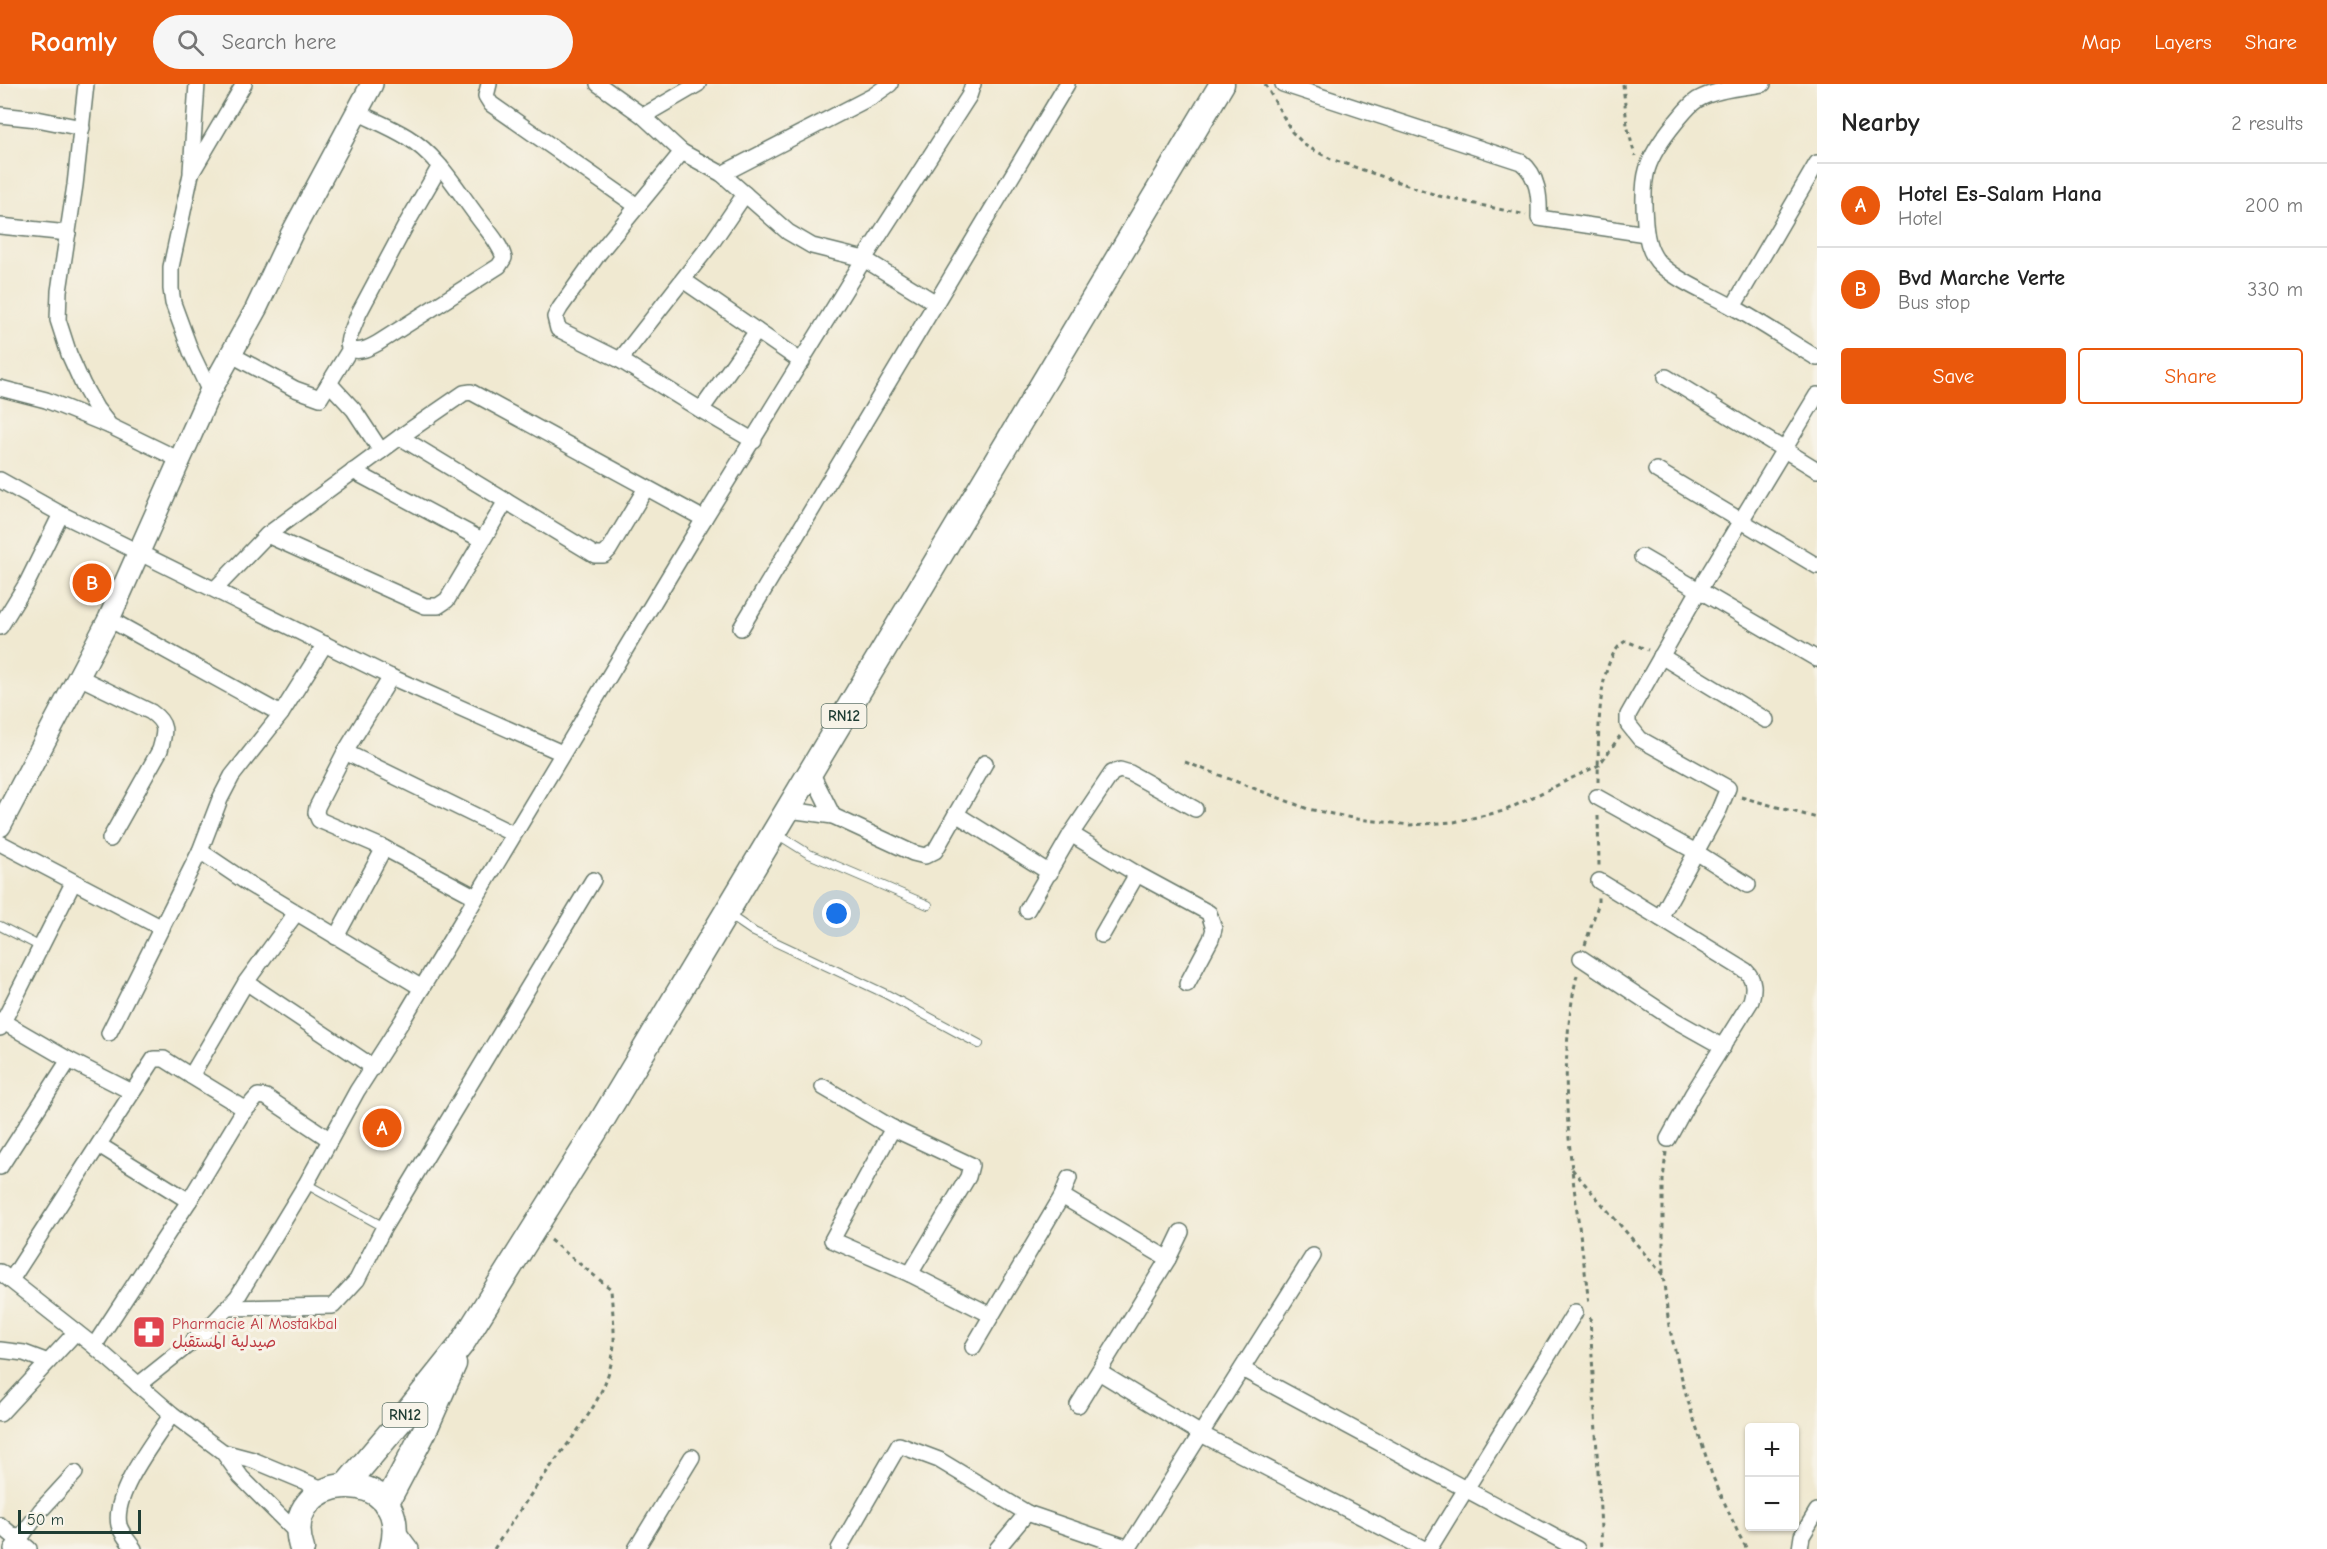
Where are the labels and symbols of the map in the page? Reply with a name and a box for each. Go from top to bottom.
pin: B [72,560,112,606]
road number: RN12 [822,704,866,728]
your location [822,899,851,928]
pin: A [362,1106,401,1150]
pharmacy icon: Pharmacie Al Mostakbal صيدلية المستقبل [131,1314,167,1350]
place label: Pharmacie Al Mostakbal صيدلية المستقبل [172,1315,337,1351]
road number: RN12 [382,1403,428,1427]
scale bar [18,1507,141,1534]

